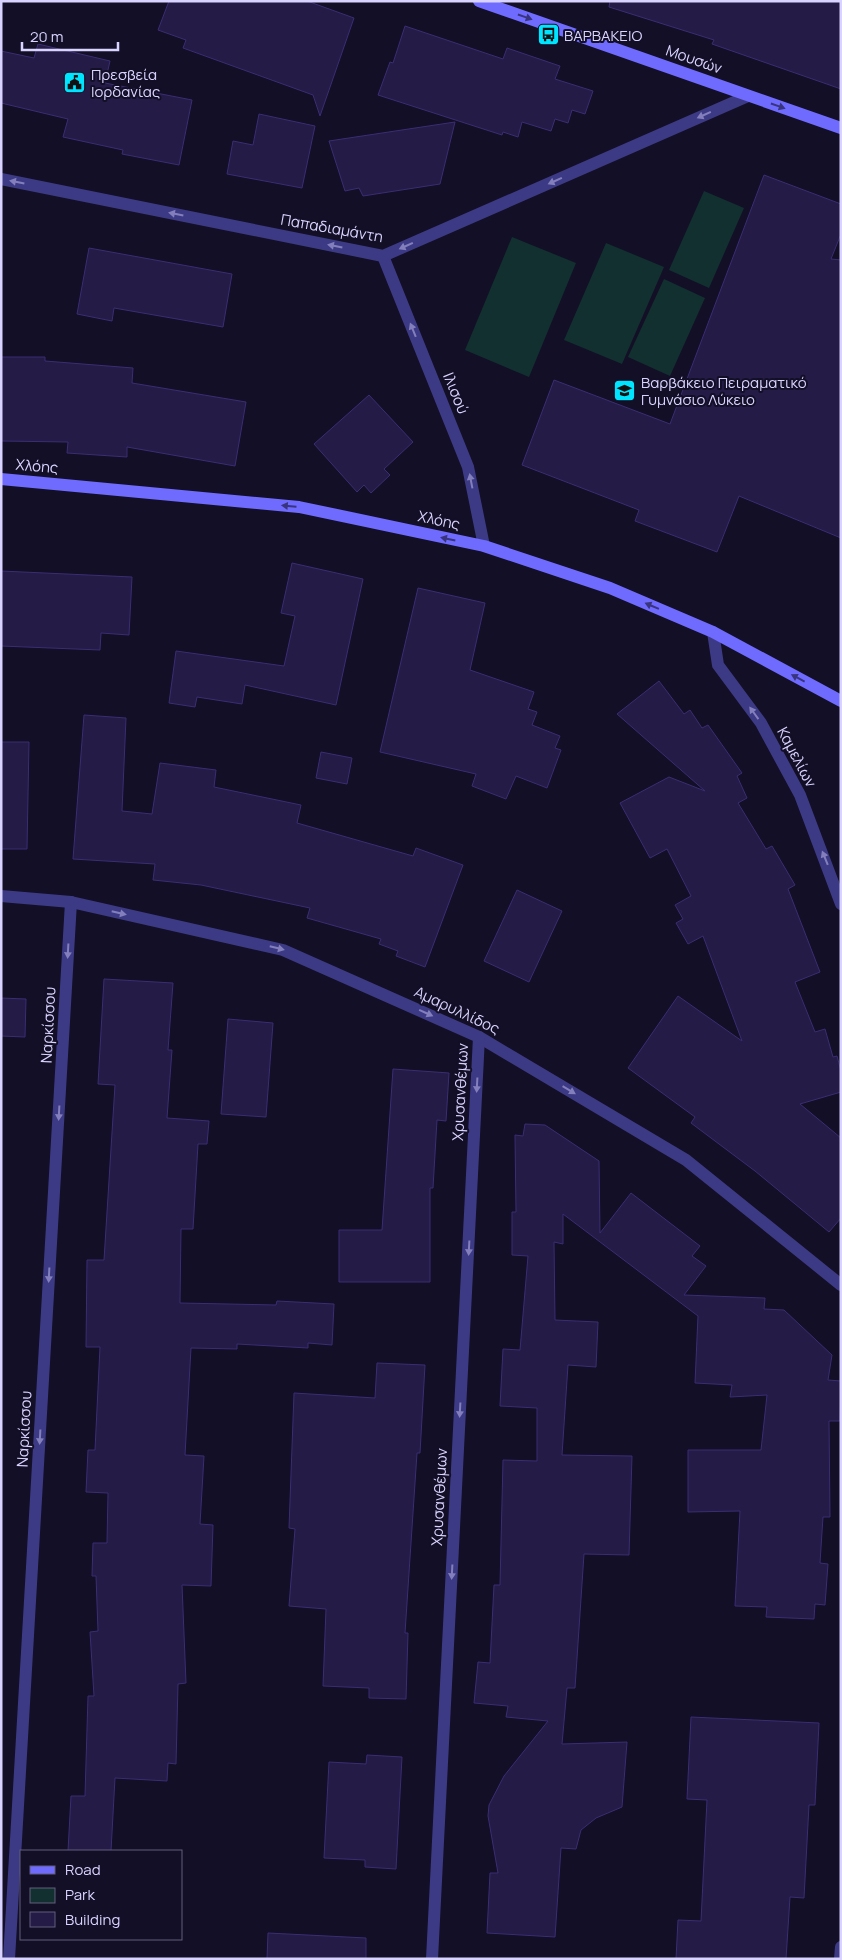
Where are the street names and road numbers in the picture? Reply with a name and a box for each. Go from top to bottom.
street label: Μουσών [663,40,725,79]
street label: Παπαδιαμάντη [279,209,385,247]
street label: Ιλισού [438,369,474,417]
street label: Χλόης [15,454,59,478]
street label: Χλόης [416,505,462,535]
street label: Καμελίων [772,723,822,791]
street label: Αμαρυλλίδος [411,981,503,1039]
street label: Ναρκίσσου [36,986,60,1064]
street label: Χρυσανθέμων [447,1042,473,1142]
street label: Ναρκίσσου [12,1390,36,1468]
street label: Χρυσανθέμων [426,1447,452,1547]

